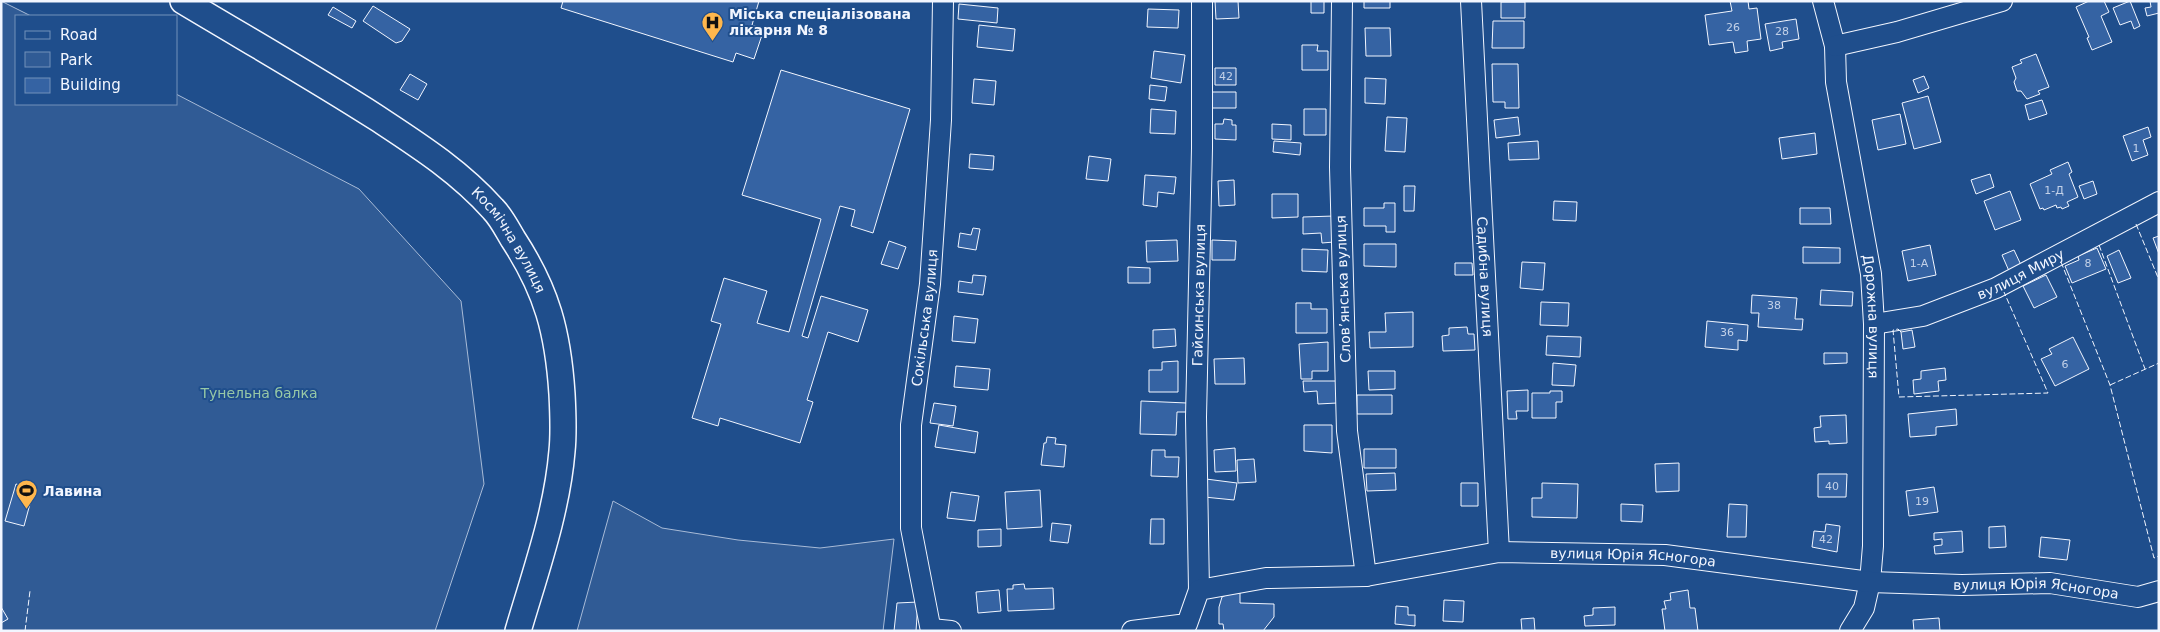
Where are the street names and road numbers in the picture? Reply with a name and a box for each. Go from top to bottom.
street label: Космічна вулиця [468,184,549,295]
street label: Словʼянська вулиця [1332,215,1354,363]
street label: Садибна вулиця [1474,216,1496,337]
street label: Гайсинська вулиця [1189,224,1208,366]
street label: вулиця Миру [1975,246,2067,302]
street label: Сокільська вулиця [908,249,940,387]
street label: Дорожна вулиця [1860,253,1882,378]
street label: вулиця Юрія Ясногора [1550,545,1717,570]
street label: вулиця Юрія Ясногора [1953,575,2120,602]

